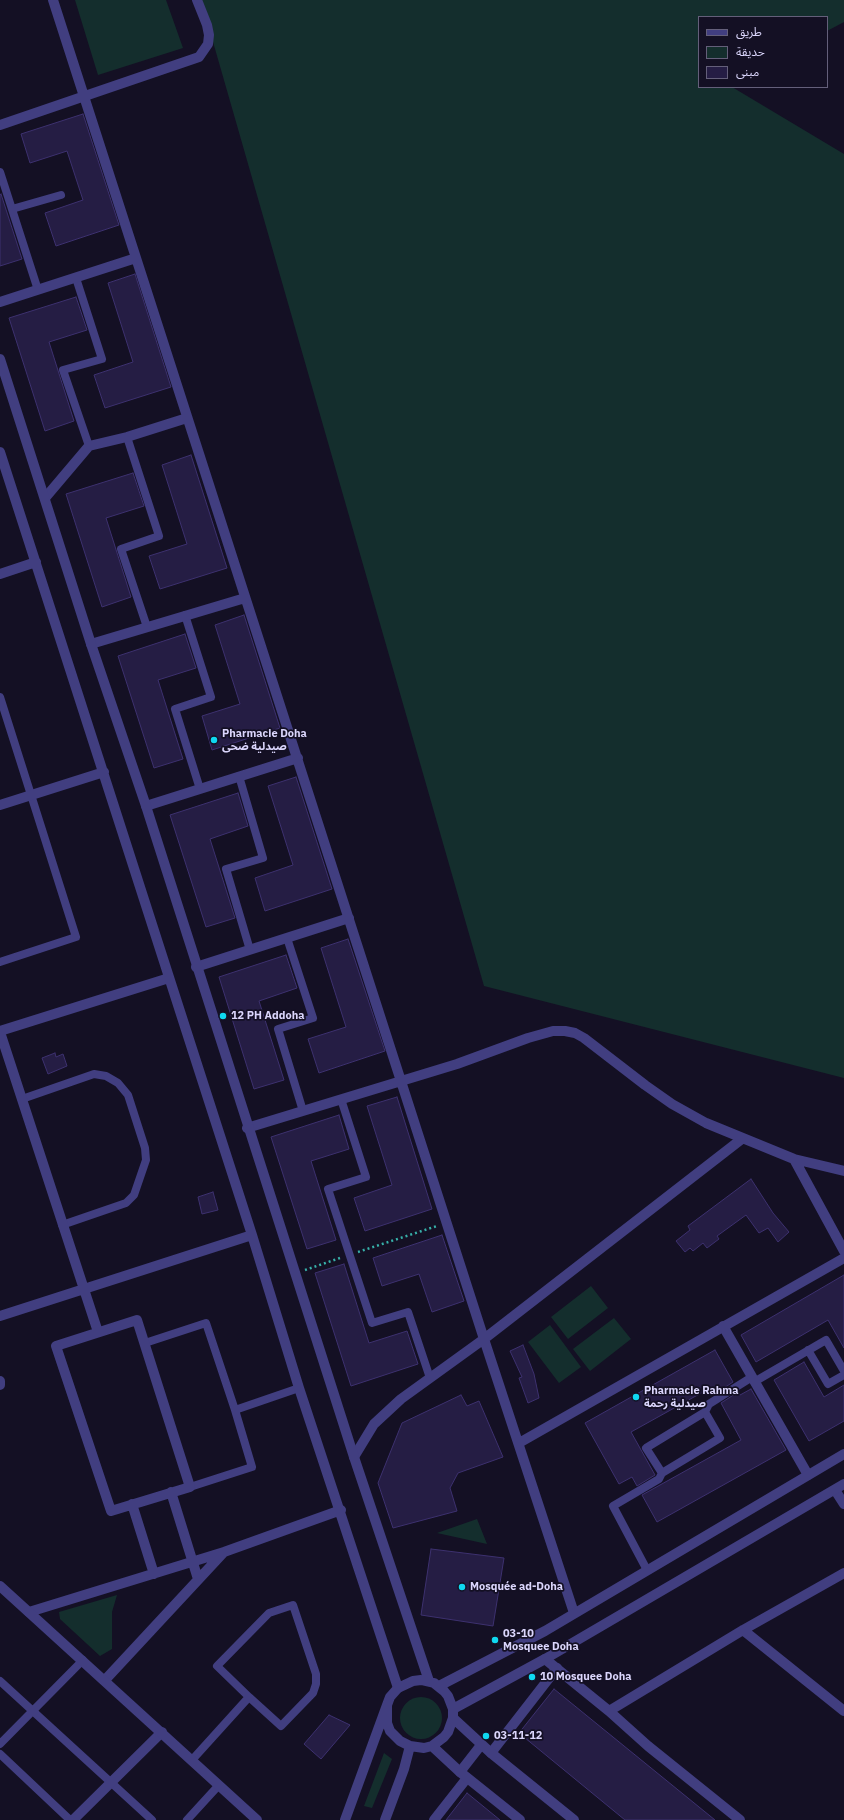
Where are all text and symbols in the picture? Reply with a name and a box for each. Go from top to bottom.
legend [698,16,828,88]
text: طريق [736,24,762,39]
text: حديقة [736,44,765,59]
text: مبنى [736,64,759,79]
place label: Pharmacie Doha صيدلية ضحى [222,727,307,753]
marker: Pharmacie Doha صيدلية ضحى [209,735,219,745]
place label: 12 PH Addoha [231,1009,305,1023]
marker: 12 PH Addoha [218,1011,228,1021]
place label: Pharmacie Rahma صيدلية رحمة [644,1384,738,1410]
marker: Pharmacie Rahma صيدلية رحمة [631,1392,641,1402]
place label: Mosquée ad-Doha [470,1580,563,1594]
marker: Mosquée ad-Doha [457,1582,467,1592]
place label: 03-10 Mosquee Doha [503,1627,579,1653]
marker: 03-10 Mosquee Doha [490,1635,500,1645]
place label: 10 Mosquee Doha [540,1670,631,1684]
marker: 10 Mosquee Doha [527,1672,537,1682]
place label: 03-11-12 [494,1729,542,1743]
marker: 03-11-12 [481,1731,491,1741]

